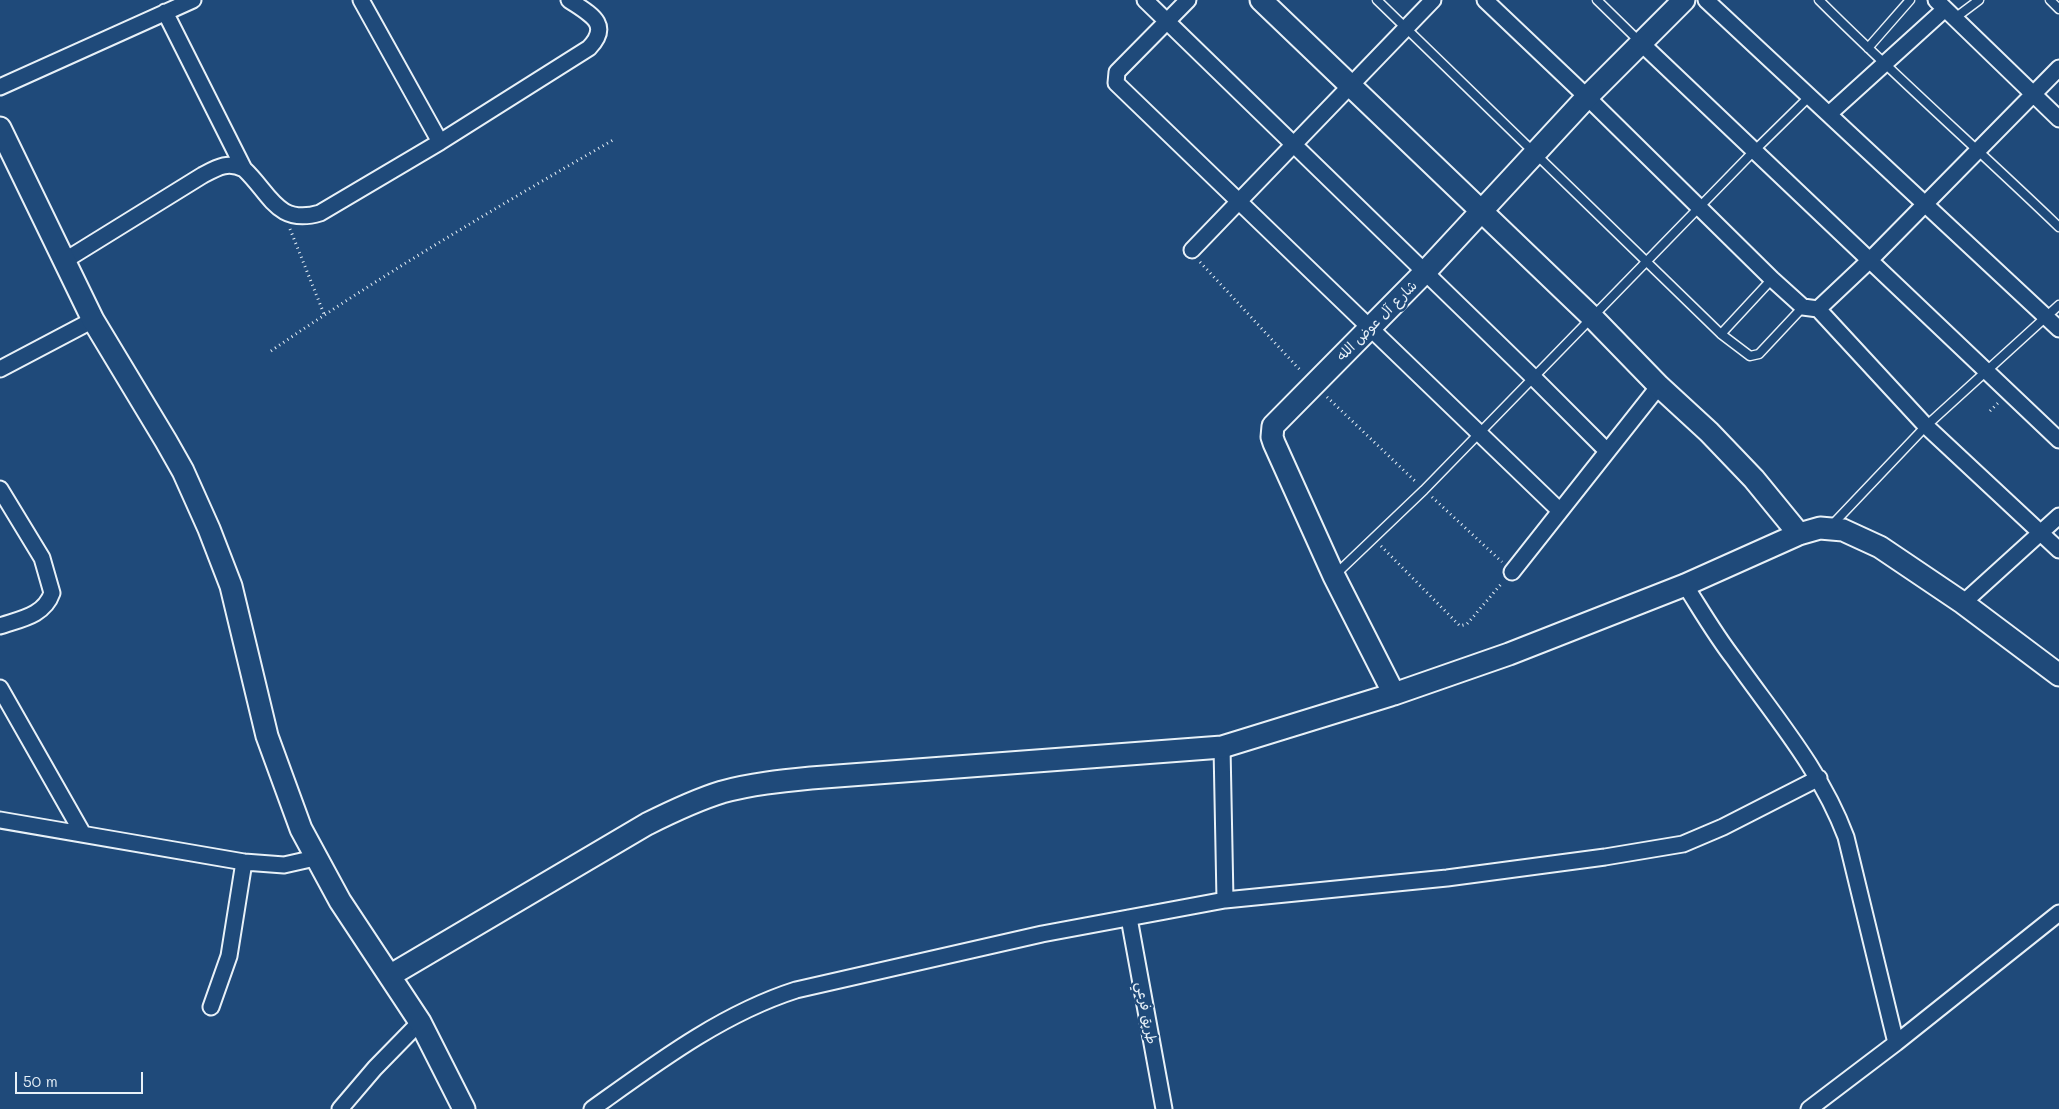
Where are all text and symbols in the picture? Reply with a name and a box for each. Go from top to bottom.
street label: شارع آل عوض الله [1333,277,1421,365]
street label: طريق فرعي [1132,981,1160,1045]
scale bar [18,1062,145,1094]
text: 50 m [23,1071,58,1091]

